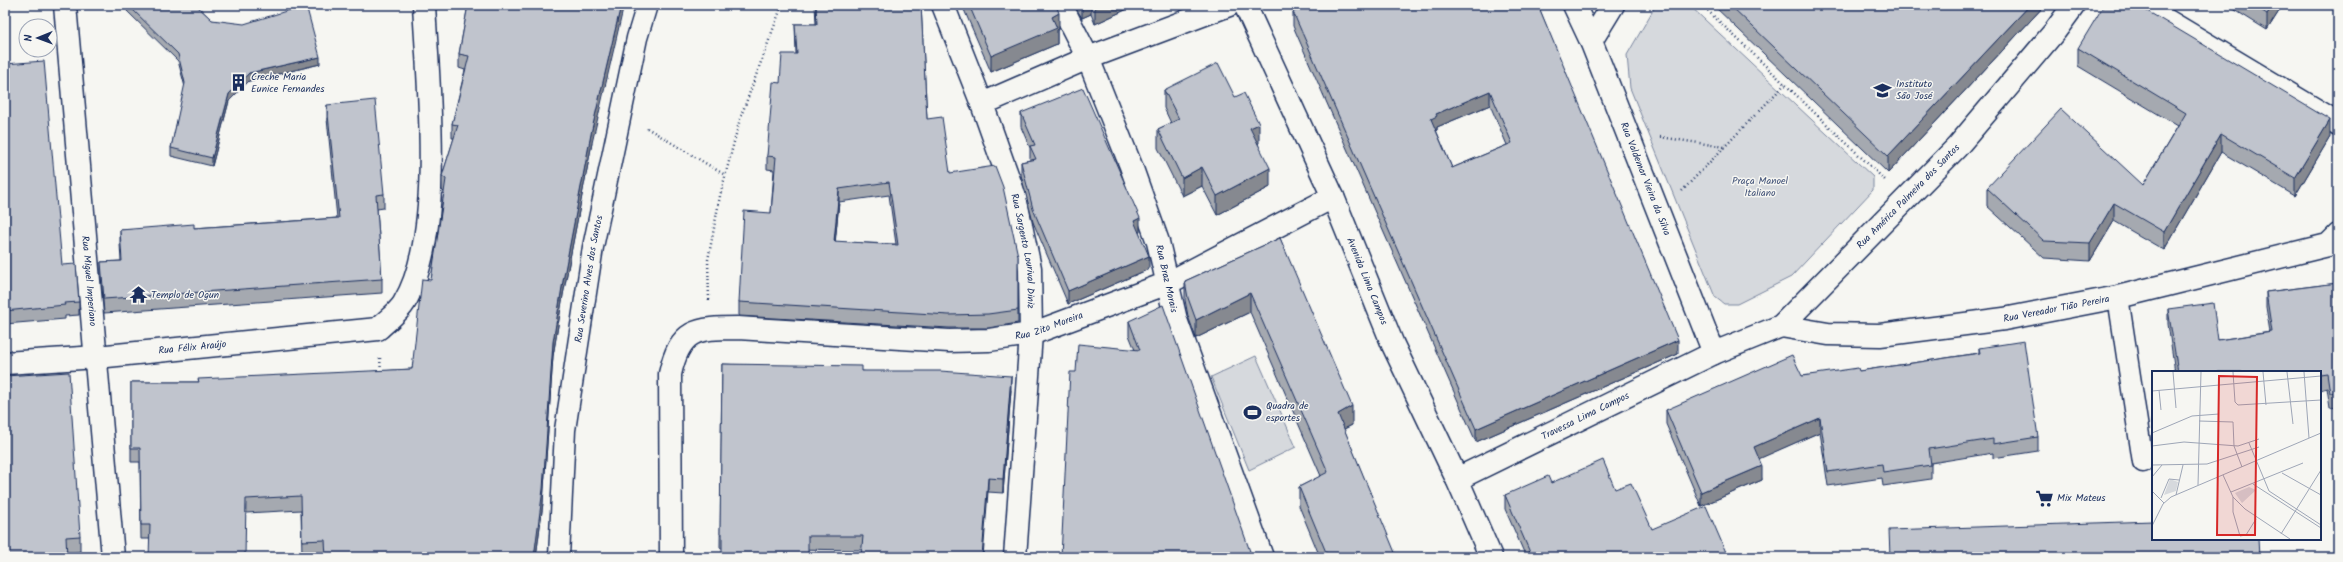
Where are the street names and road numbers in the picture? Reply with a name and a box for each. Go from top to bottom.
street label: Rua Valdemar Vieira da Silva [1616,120,1675,238]
street label: Rua América Palmeira dos Santos [1853,140,1964,253]
street label: Rua Sargento Lourival Diniz [1006,191,1039,309]
street label: Rua Severino Alves dos Santos [570,213,608,344]
street label: Rua Miguel Imperiano [77,235,101,327]
street label: Avenida Lima Campos [1342,235,1392,328]
street label: Rua Braz Morais [1151,243,1182,315]
street label: Rua Vereador Tião Pereira [2002,291,2111,327]
street label: Rua Zito Moreira [1014,307,1086,344]
street label: Rua Félix Araújo [158,336,227,359]
street label: Travessa Lima Campos [1539,387,1633,444]

